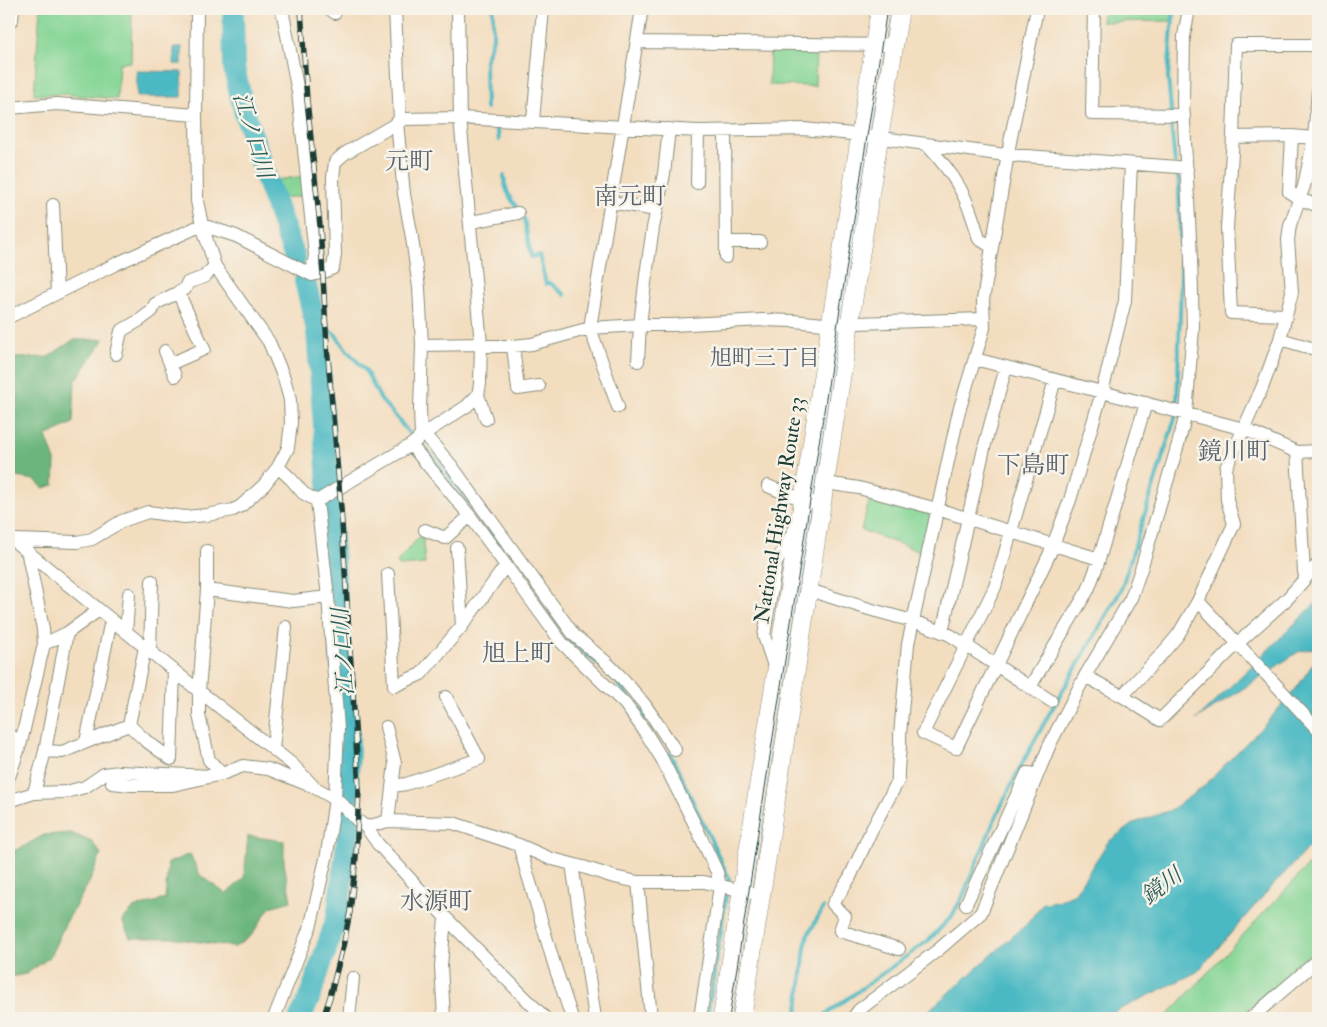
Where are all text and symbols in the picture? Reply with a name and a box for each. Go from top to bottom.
water label: 江ノ口川 [227,89,280,183]
district label: 元町 [385,146,433,177]
district label: 南元町 [594,181,666,212]
district label: 旭町三丁目 [710,344,820,372]
street label: National Highway Route 33 [748,395,811,625]
district label: 鏡川町 [1198,436,1270,467]
district label: 下島町 [997,450,1069,481]
water label: 江ノ口川 [326,605,360,697]
district label: 旭上町 [482,638,554,669]
water label: 鏡川 [1136,860,1189,910]
district label: 水源町 [400,886,472,917]

